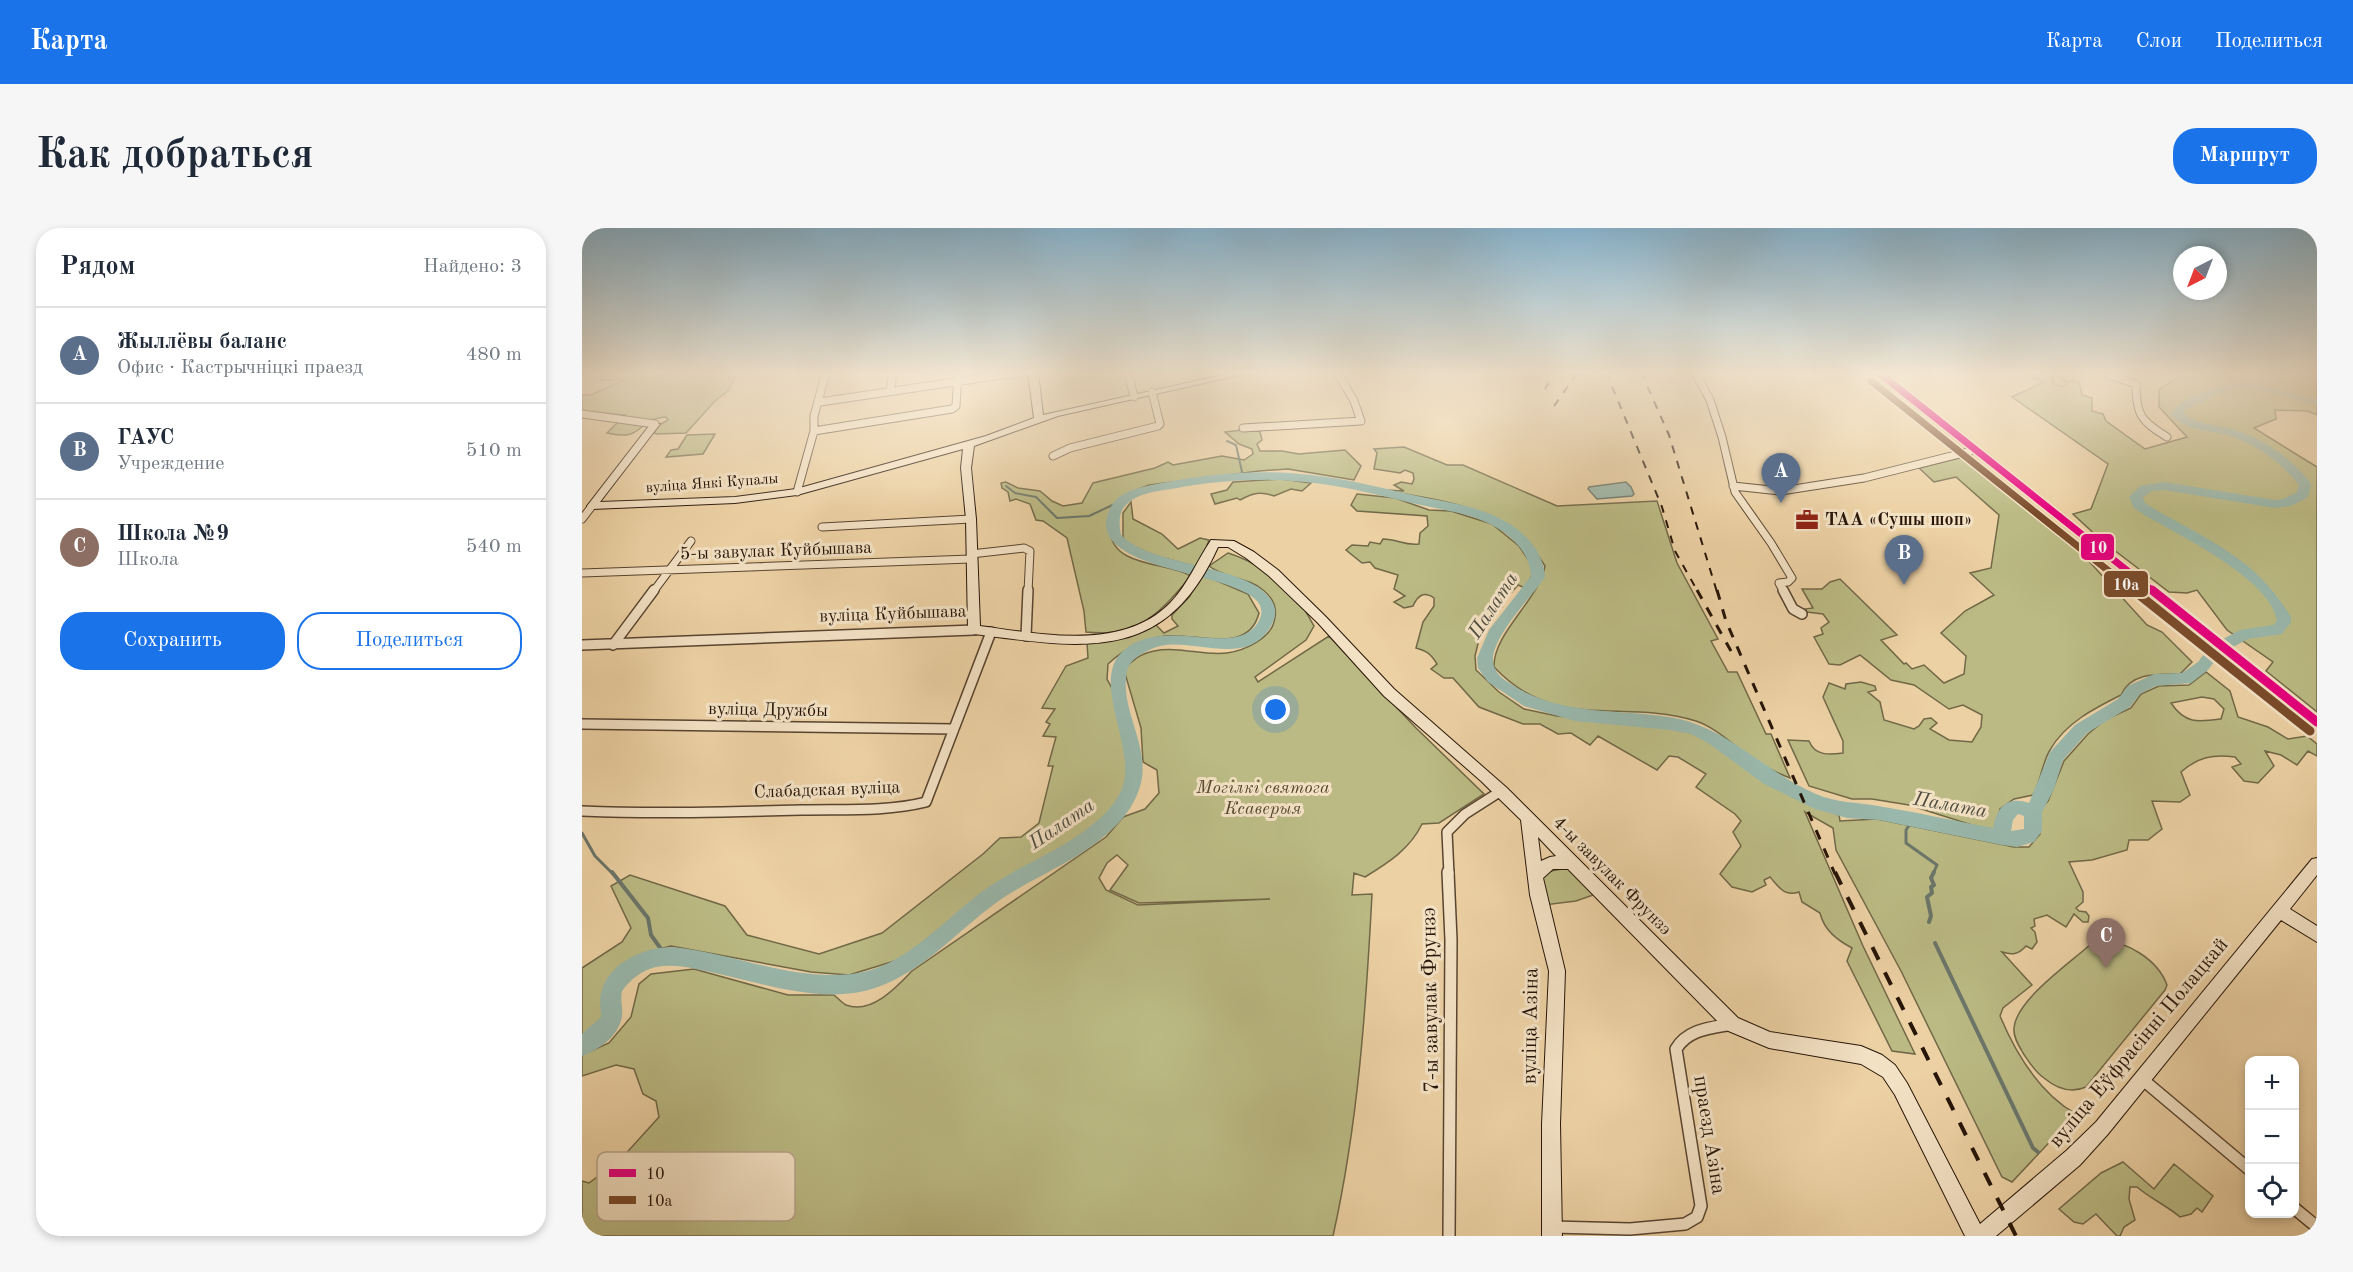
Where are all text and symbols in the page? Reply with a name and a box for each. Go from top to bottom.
text: Карта [30,28,108,56]
text: Карта [2046,31,2103,52]
text: Слои [2136,31,2182,52]
text: Поделиться [2215,31,2323,52]
button: Маршрут [2173,128,2317,184]
text: Как добраться [36,135,313,177]
north arrow [2173,246,2227,300]
text: Рядом [60,254,135,280]
text: Найдено: 3 [423,257,522,277]
text: Жыллёвы баланс [117,331,287,353]
text: A [72,345,87,365]
text: 480 m [466,345,522,365]
text: Офис · Кастрычніцкі праезд [117,358,363,378]
text: ГАУС [117,427,174,449]
text: B [72,441,87,461]
text: 510 m [466,441,522,461]
text: Учреждение [117,454,225,474]
pin: A [1762,454,1800,503]
street label: вуліца Янкі Купалы [645,472,779,496]
office icon: ТАА «Сушы шоп» [1794,507,1820,533]
place label: ТАА «Сушы шоп» [1825,511,1973,529]
text: Школа №9 [117,523,229,545]
line badge: 10 [2080,533,2115,561]
pin: B [1884,536,1924,585]
text: C [73,537,86,557]
text: 540 m [466,537,522,557]
street label: 5-ы завулак Куйбышава [680,539,872,563]
text: 10 [2089,541,2107,557]
text: Школа [117,550,179,570]
water label: Палата [1465,569,1523,643]
line badge: 10а [2103,570,2149,598]
text: 10а [2113,578,2139,594]
street label: вуліца Куйбышава [819,602,967,626]
button: Сохранить [60,612,285,670]
button: Поделиться [297,612,522,670]
your location [1261,695,1290,724]
street label: вуліца Дружбы [708,700,828,720]
street label: Слабадская вуліца [753,778,901,802]
park label: Могілкі святога Ксаверыя [1195,779,1330,818]
water label: Палата [1911,790,1989,822]
water label: Палата [1025,796,1099,855]
street label: 4-ы завулак Фрунзэ [1549,813,1675,939]
street label: 7-ы завулак Фрунзэ [1419,907,1443,1093]
pin: C [2086,918,2126,968]
street label: вуліца Еўфрасінні Полацкай [2045,934,2233,1152]
street label: вуліца Азіна [1519,967,1543,1085]
map controls [2245,1056,2299,1218]
button: + [2245,1056,2299,1110]
street label: праезд Азіна [1689,1074,1729,1196]
button: − [2245,1110,2299,1164]
legend [597,1152,795,1221]
button: locate [2245,1164,2299,1218]
text: 10 [646,1167,665,1183]
text: 10а [646,1194,673,1210]

